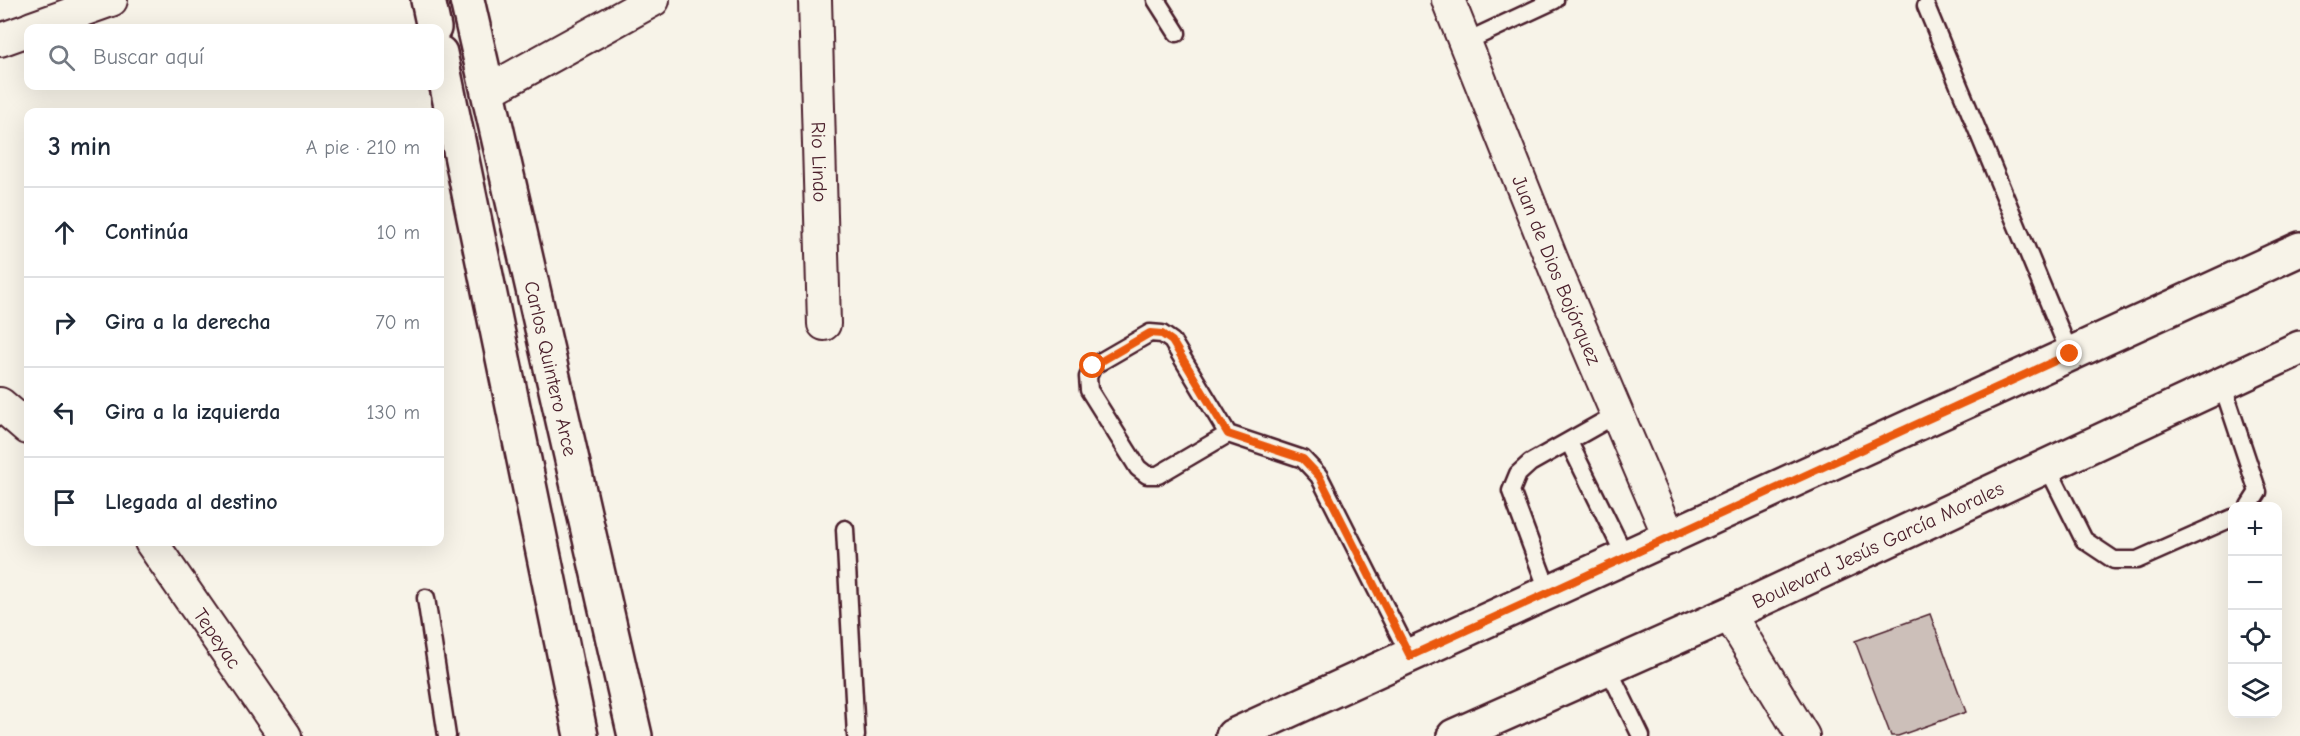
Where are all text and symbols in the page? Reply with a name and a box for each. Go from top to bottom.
search box [24,24,444,90]
icon: search [45,41,78,74]
text: Buscar aquí [93,44,204,70]
street label: Rio Lindo [807,121,832,203]
text: 3 min [48,132,111,162]
text: A pie · 210 m [306,136,420,159]
street label: Juan de Dios Bojórquez [1508,172,1606,368]
icon: ahead [48,216,81,249]
text: Continúa [105,219,189,245]
text: 10 m [377,221,420,244]
street label: Carlos Quintero Arce [520,279,582,458]
icon: right [48,306,81,339]
text: Gira a la derecha [105,309,271,335]
text: 70 m [375,311,420,334]
route end [2056,340,2082,366]
route start [1079,352,1105,378]
icon: left [48,396,81,429]
text: Gira a la izquierda [105,399,280,425]
text: 130 m [367,401,420,424]
street label: Boulevard Jesús García Morales [1749,476,2007,613]
icon: arrive [48,486,81,519]
text: Llegada al destino [105,489,278,515]
map controls [2228,502,2282,718]
button: + [2228,502,2282,556]
button: − [2228,556,2282,610]
street label: Tepeyac [189,604,247,673]
button: locate [2228,610,2282,664]
button: layers [2228,664,2282,718]

